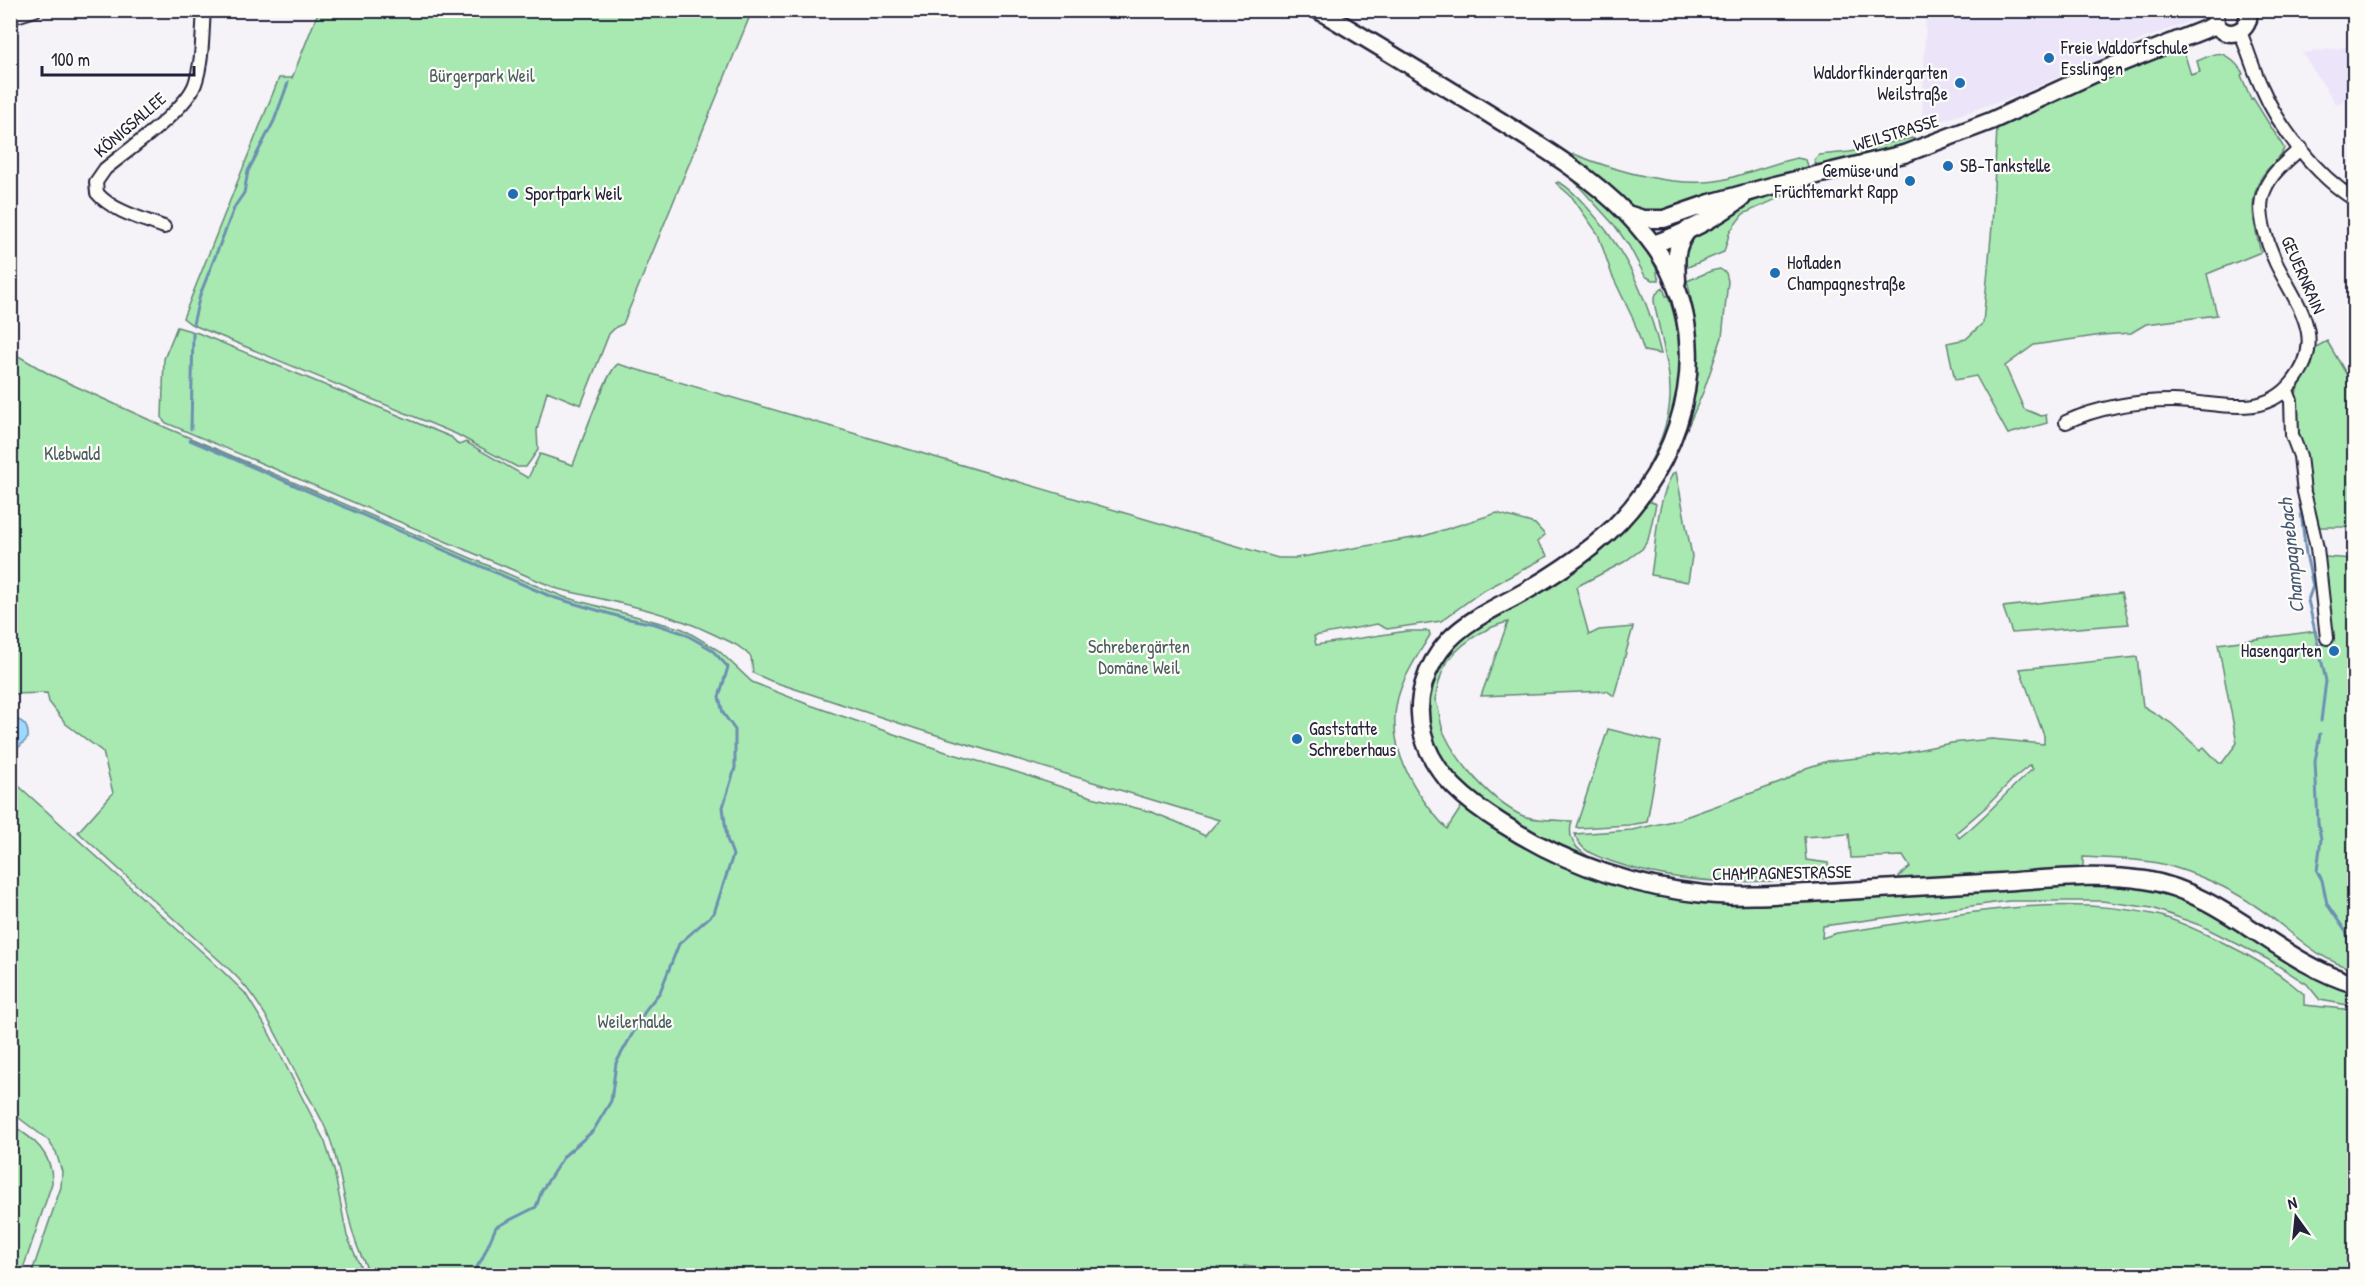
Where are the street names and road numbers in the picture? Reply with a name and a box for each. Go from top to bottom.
street label: KÖNIGSALLEE [88,86,171,163]
street label: WEILSTRASSE [1850,108,1942,157]
street label: GEUERNRAIN [2275,232,2332,318]
street label: CHAMPAGNESTRASSE [1712,859,1852,886]

